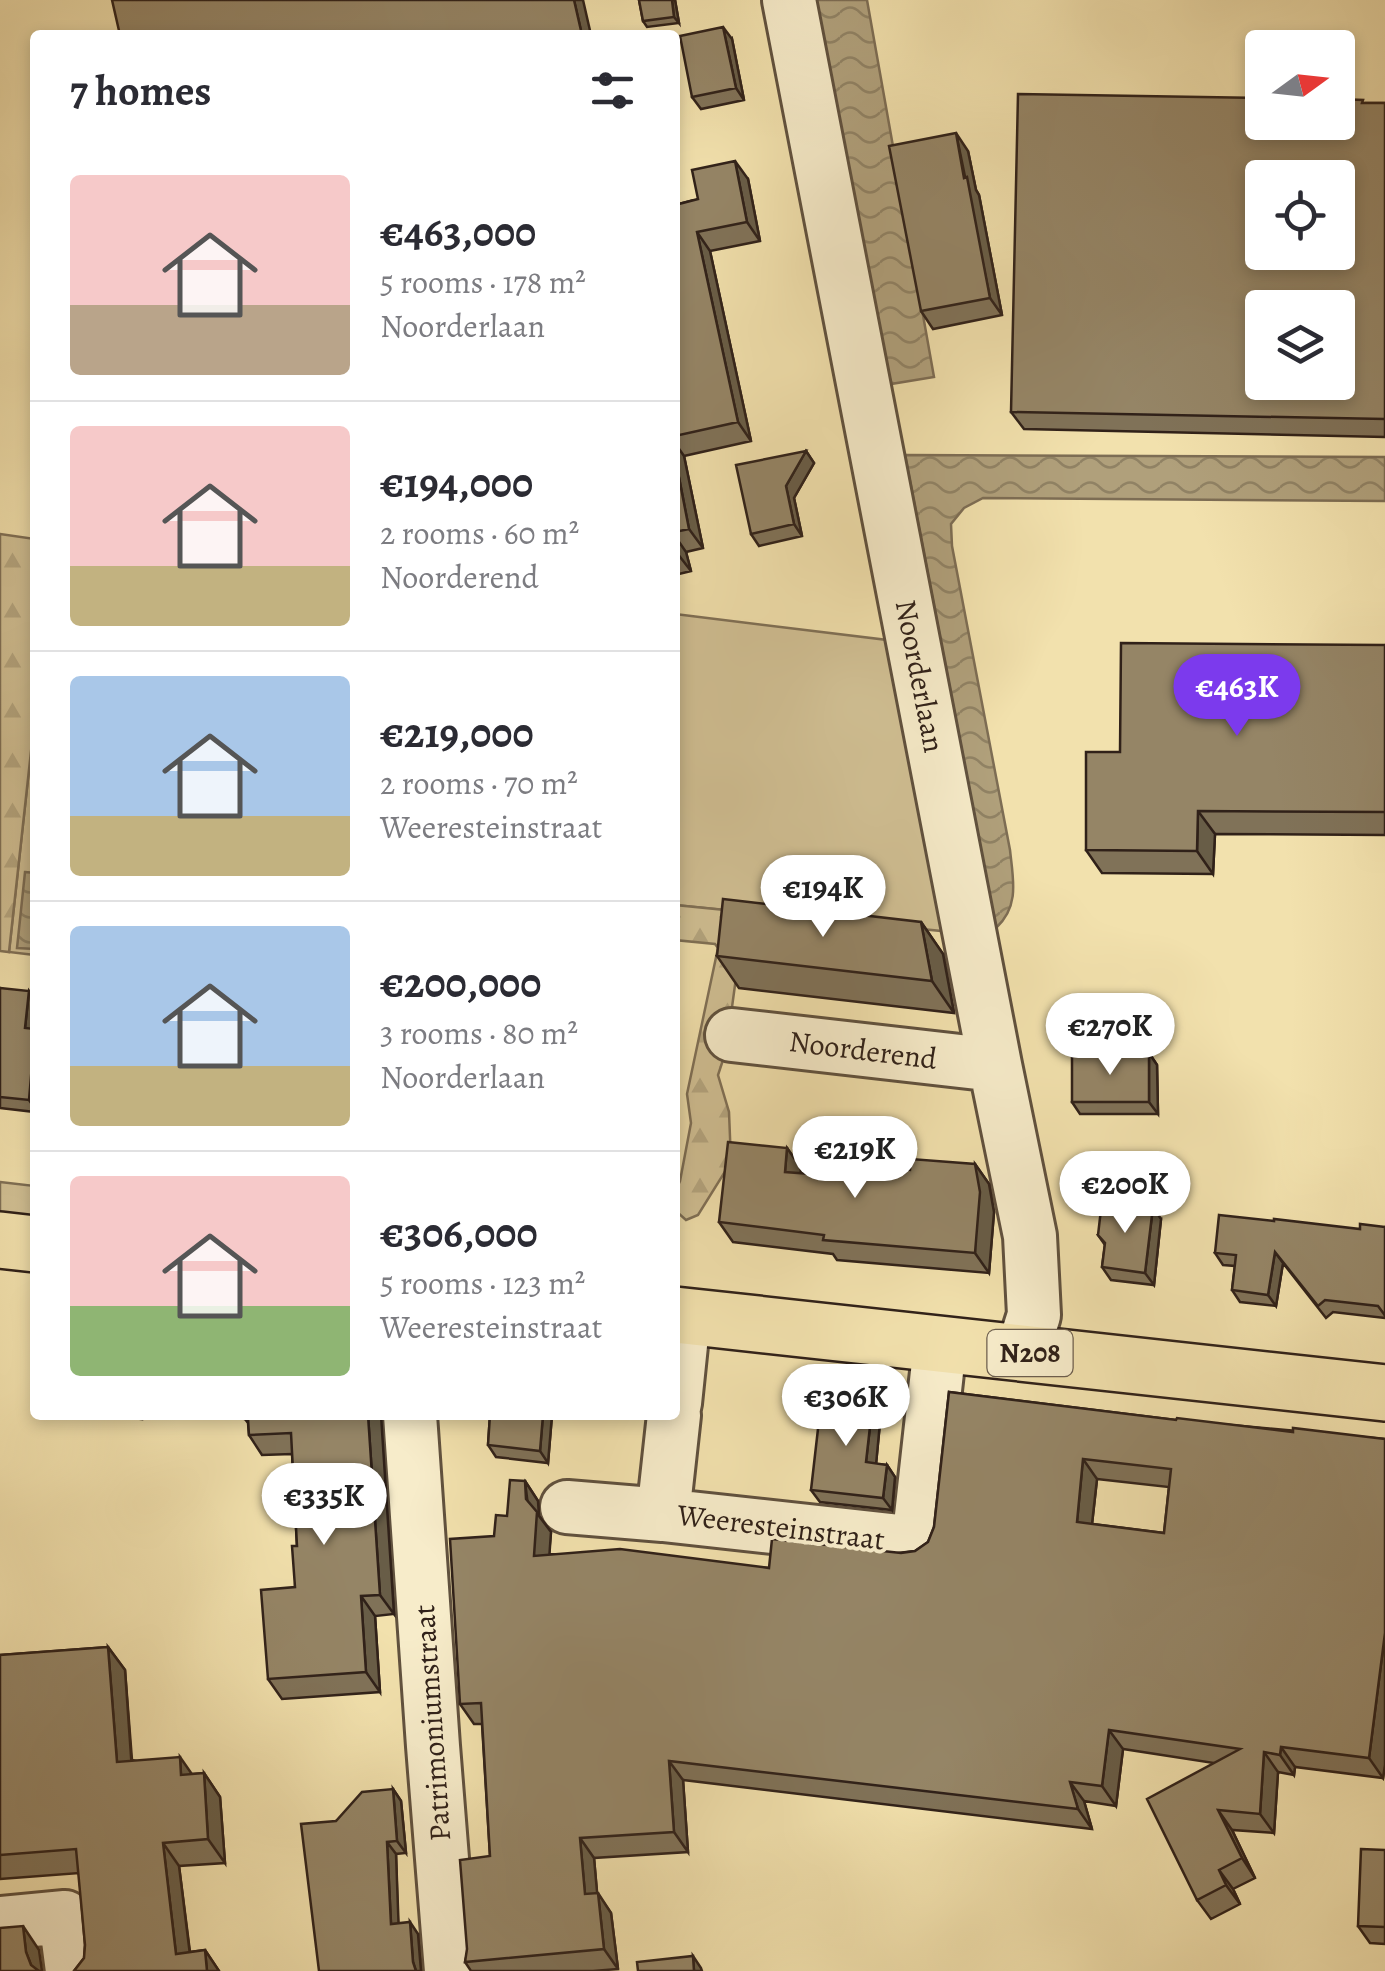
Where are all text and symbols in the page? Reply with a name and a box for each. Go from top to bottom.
north arrow [1245,30,1355,140]
map controls [1245,30,1355,400]
text: 7 homes [70,62,211,119]
icon: filters [585,63,640,118]
button: locate [1245,160,1355,270]
text: €463,000 [380,203,536,260]
icon: home [150,215,270,335]
text: 5 rooms · 178 m² [380,260,586,304]
button: layers [1245,290,1355,400]
text: Noorderlaan [380,304,545,348]
text: €194,000 [380,454,533,511]
icon: home [150,466,270,586]
text: 2 rooms · 60 m² [380,511,579,555]
text: Noorderend [380,555,539,599]
street label: Noorderlaan [886,596,954,756]
pin: €463K [1167,654,1307,739]
text: €463K [1195,664,1279,708]
text: €219,000 [380,704,534,761]
icon: home [150,716,270,836]
text: 2 rooms · 70 m² [380,761,578,805]
text: Weeresteinstraat [380,805,602,849]
pin: €194K [753,855,893,940]
text: €194K [783,865,863,909]
text: €200,000 [380,954,541,1011]
icon: home [150,966,270,1086]
pin: €270K [1040,993,1180,1078]
text: €270K [1068,1003,1152,1047]
text: 3 rooms · 80 m² [380,1011,578,1055]
street label: Noorderend [787,1021,940,1079]
text: Noorderlaan [380,1055,545,1099]
pin: €219K [785,1116,925,1201]
text: €219K [814,1126,896,1170]
pin: €200K [1055,1151,1195,1236]
text: €200K [1081,1161,1169,1205]
text: €306,000 [380,1204,538,1261]
icon: home [150,1216,270,1336]
text: 5 rooms · 123 m² [380,1261,585,1305]
text: Weeresteinstraat [380,1305,602,1349]
road number: N208 [988,1330,1072,1376]
pin: €306K [776,1364,916,1449]
text: €306K [804,1374,888,1418]
pin: €335K [254,1463,394,1548]
text: €335K [284,1473,364,1517]
street label: Weeresteinstraat [674,1494,887,1560]
street label: Patrimoniumstraat [404,1603,460,1842]

